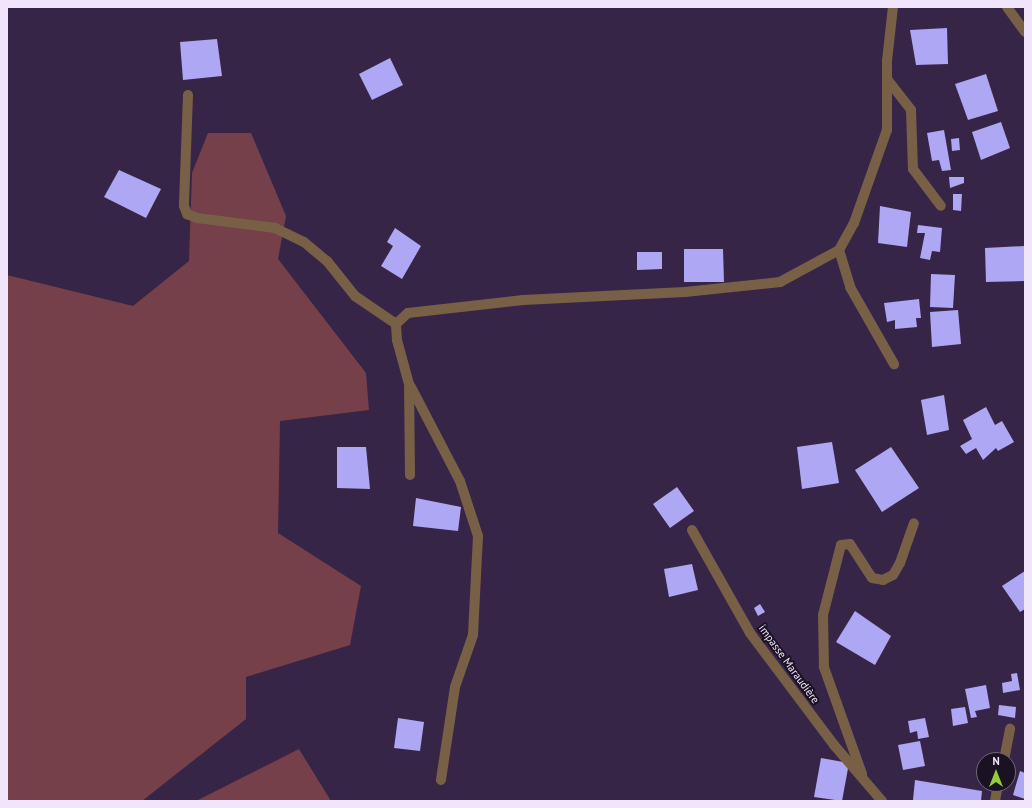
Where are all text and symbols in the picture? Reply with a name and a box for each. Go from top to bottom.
street label: impasse Maraudière [756,622,822,706]
north arrow [976,752,1016,792]
text: N [992,754,1000,768]

